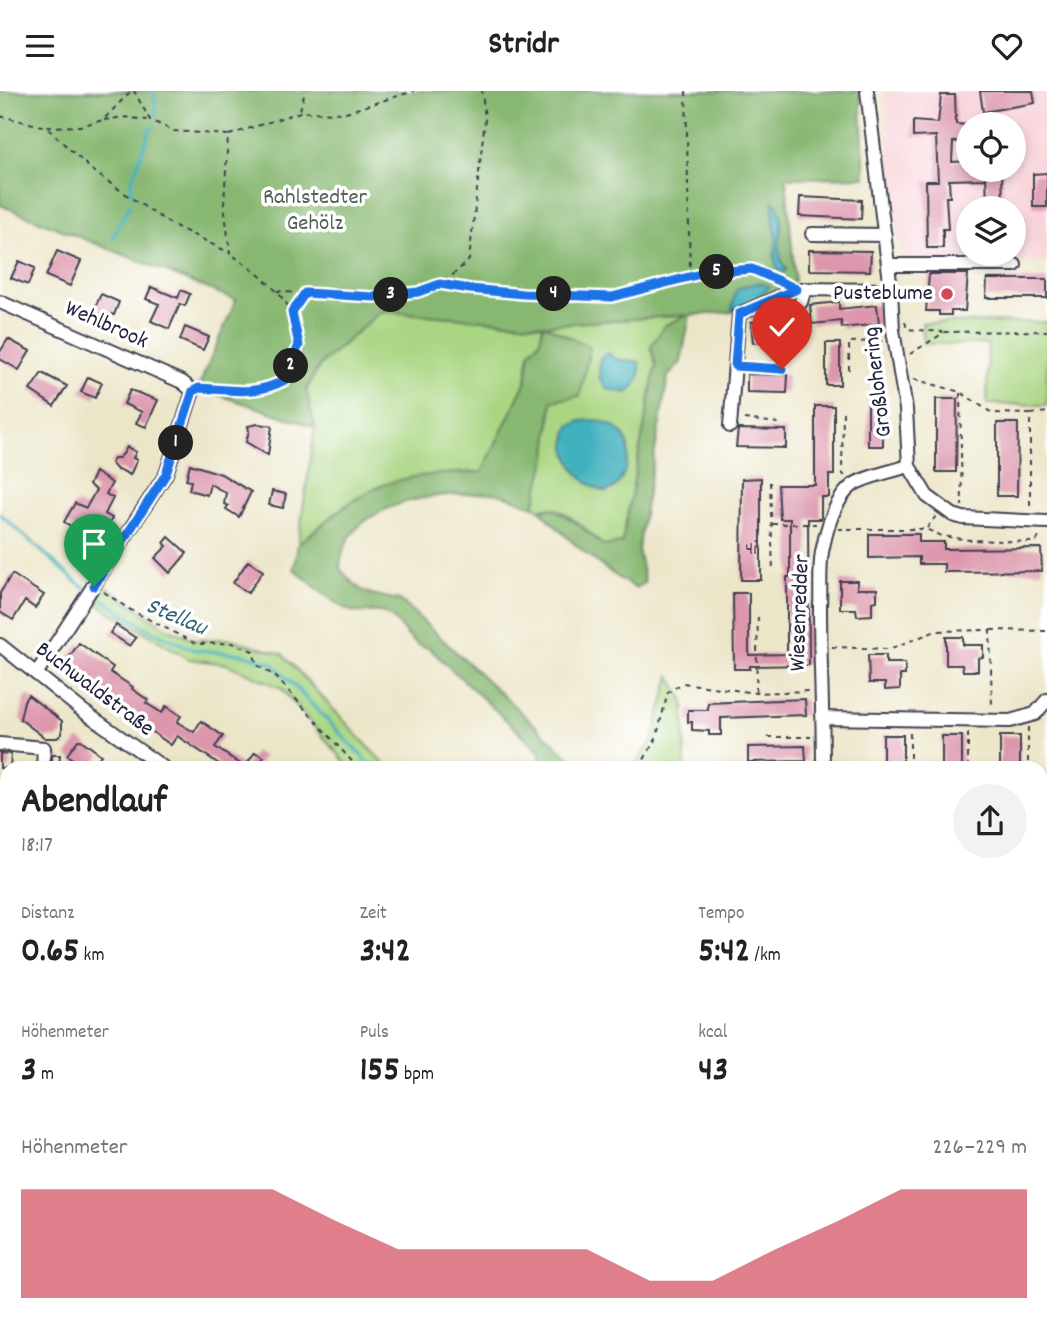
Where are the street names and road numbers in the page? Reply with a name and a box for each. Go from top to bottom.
street label: Wehlbrook [59,293,153,359]
street label: Großlohering [856,325,902,439]
street label: Wiesenredder [782,554,820,672]
street label: Buchwaldstraße [28,634,160,746]

